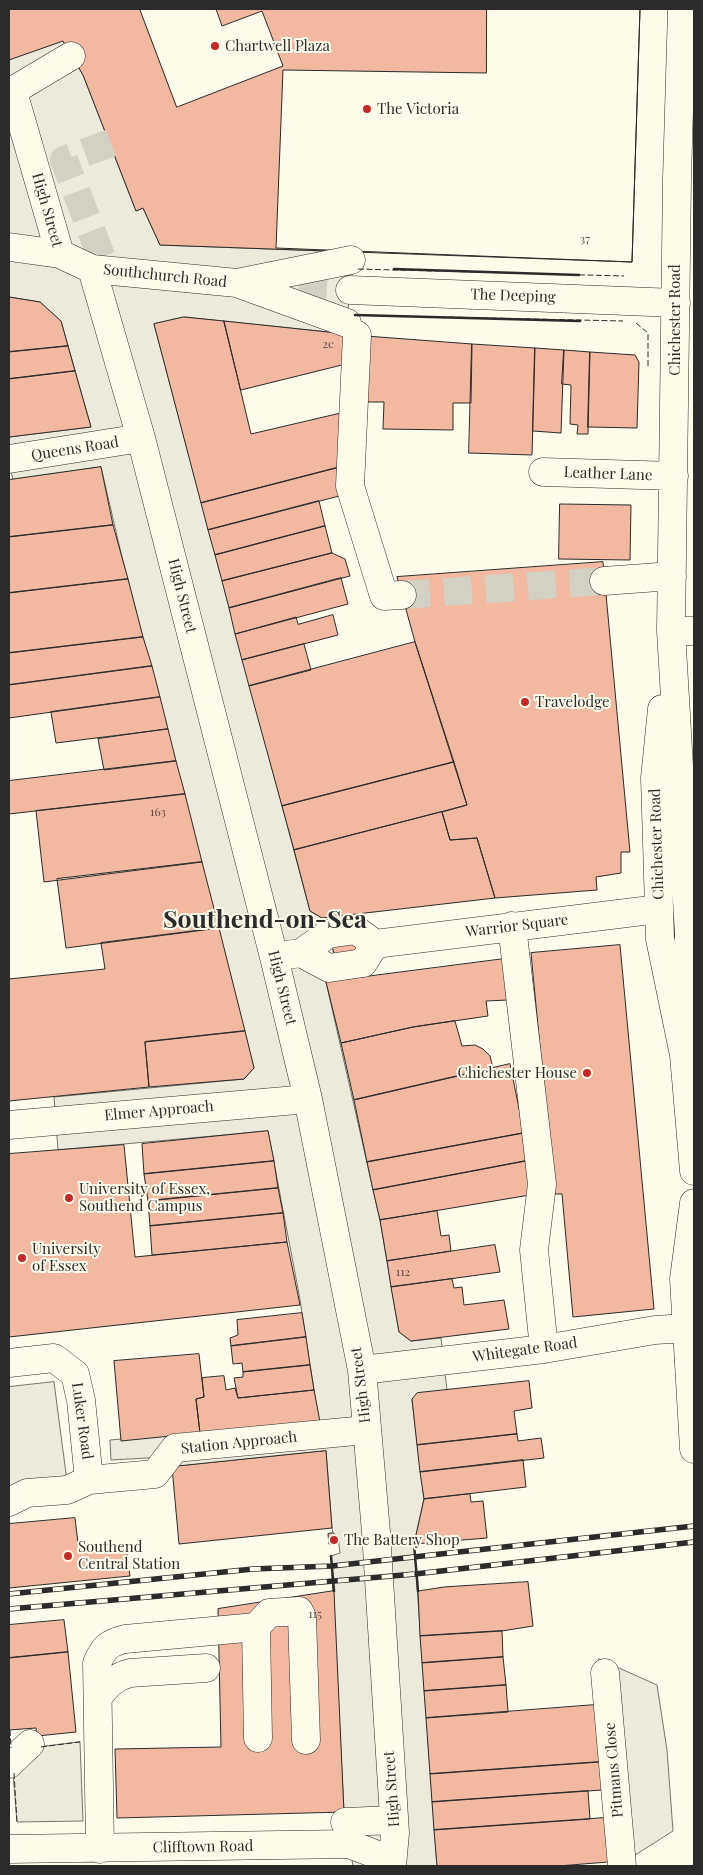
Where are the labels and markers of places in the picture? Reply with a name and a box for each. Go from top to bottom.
place label: Chartwell Plaza [225,37,330,55]
marker: Chartwell Plaza [209,40,221,52]
place label: The Victoria [377,100,459,118]
marker: The Victoria [361,103,373,115]
place label: Travelodge [535,693,610,711]
marker: Travelodge [519,696,531,708]
place label: Chichester House [457,1064,577,1082]
marker: Chichester House [581,1067,593,1079]
place label: University of Essex, Southend Campus [79,1180,210,1215]
marker: University of Essex, Southend Campus [63,1192,75,1204]
place label: University of Essex [32,1240,101,1275]
marker: University of Essex [16,1252,28,1264]
place label: The Battery Shop [344,1531,460,1549]
marker: The Battery Shop [328,1534,340,1546]
place label: Southend Central Station [78,1538,180,1573]
marker: Southend Central Station [62,1550,74,1562]

